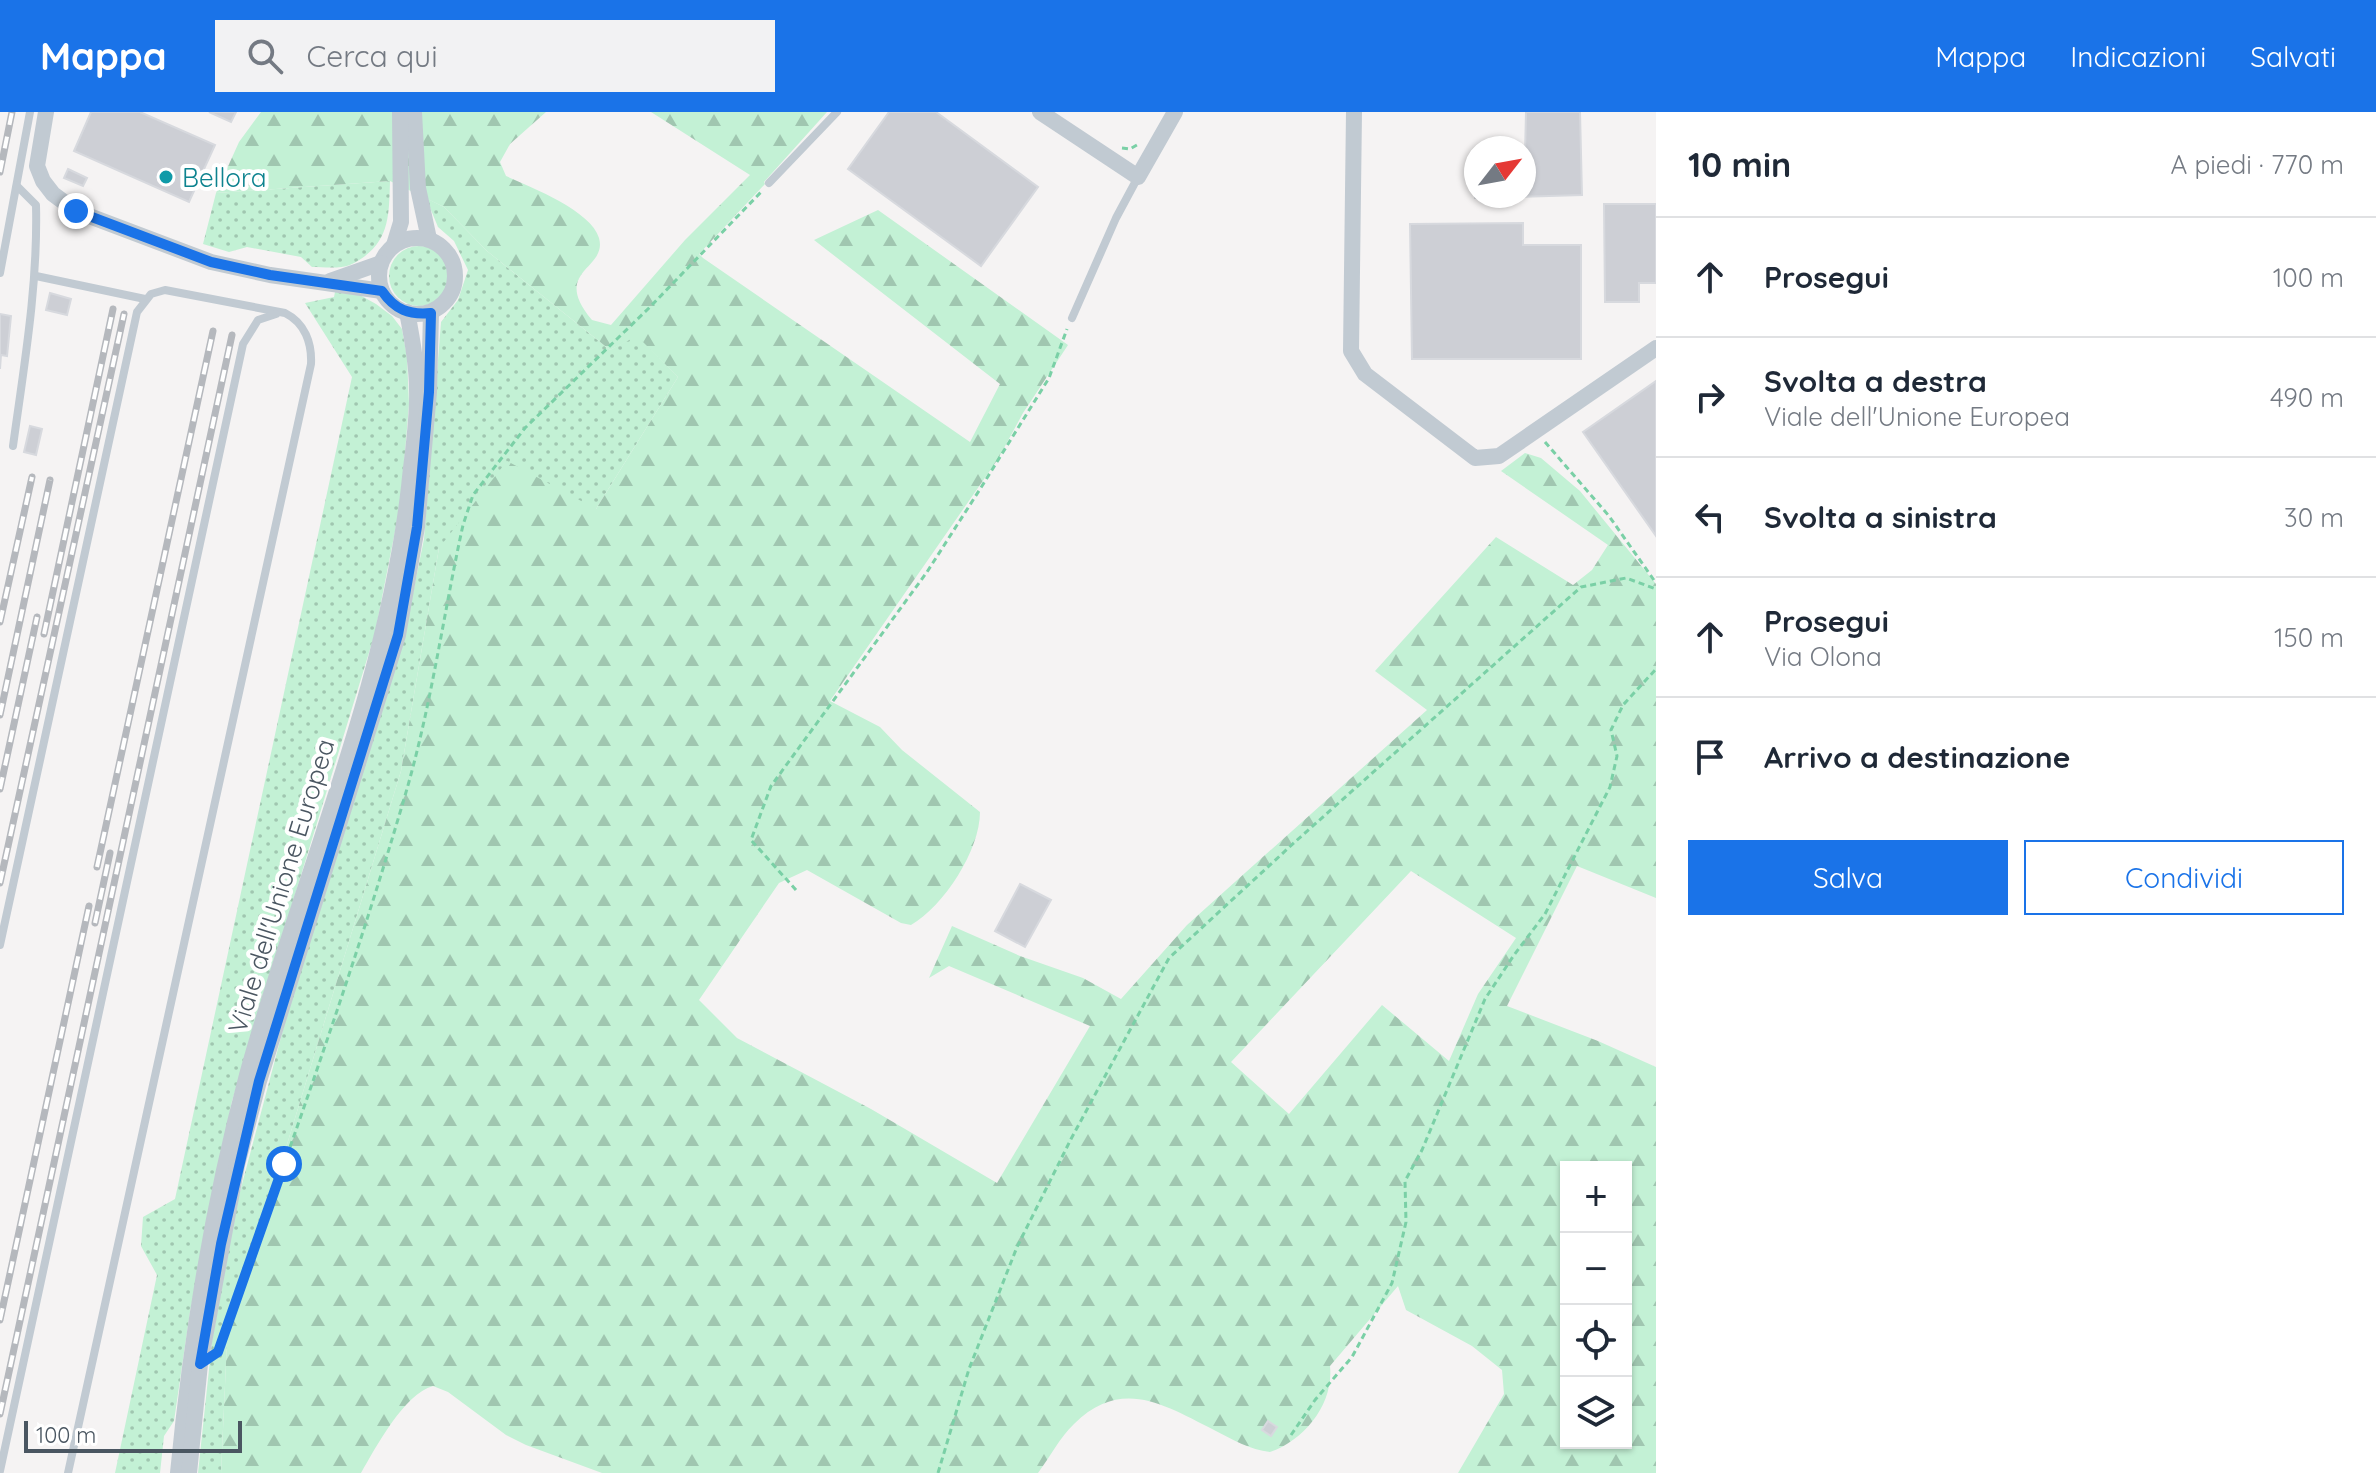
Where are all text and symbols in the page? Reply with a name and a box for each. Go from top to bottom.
search box [215,20,775,92]
text: Mappa [40,32,167,80]
icon: search [243,34,287,78]
text: Cerca qui [307,37,438,75]
text: Mappa [1935,39,2026,74]
text: Indicazioni [2070,39,2206,74]
text: Salvati [2250,39,2336,74]
north arrow [1464,136,1536,208]
text: 10 min [1688,143,1791,186]
text: A piedi · 770 m [2171,148,2344,181]
place label: Bellora [182,161,266,194]
marker: Bellora [157,168,175,186]
route end [58,193,94,229]
icon: ahead [1688,255,1732,299]
text: Prosegui [1764,258,1889,296]
text: 100 m [2273,261,2344,294]
text: Svolta a destra [1764,362,1987,400]
icon: right [1688,375,1732,419]
text: 490 m [2270,381,2344,414]
text: Viale dell'Unione Europea [1764,400,2070,433]
icon: left [1688,495,1732,539]
text: Svolta a sinistra [1764,498,1997,536]
text: 30 m [2284,501,2344,534]
text: Prosegui [1764,602,1889,640]
icon: ahead [1688,615,1732,659]
text: 150 m [2274,621,2344,654]
text: Via Olona [1764,640,1882,673]
street label: Viale dell'Unione Europea [220,735,342,1037]
icon: arrive [1688,735,1732,779]
text: Arrivo a destinazione [1764,738,2070,776]
button: Salva [1688,840,2008,915]
button: Condividi [2024,840,2344,915]
route start [266,1146,302,1182]
map controls [1560,1161,1632,1449]
button: + [1560,1161,1632,1233]
button: − [1560,1233,1632,1305]
button: locate [1560,1305,1632,1377]
button: layers [1560,1377,1632,1449]
scale bar [24,1417,242,1453]
text: 100 m [36,1421,96,1449]

